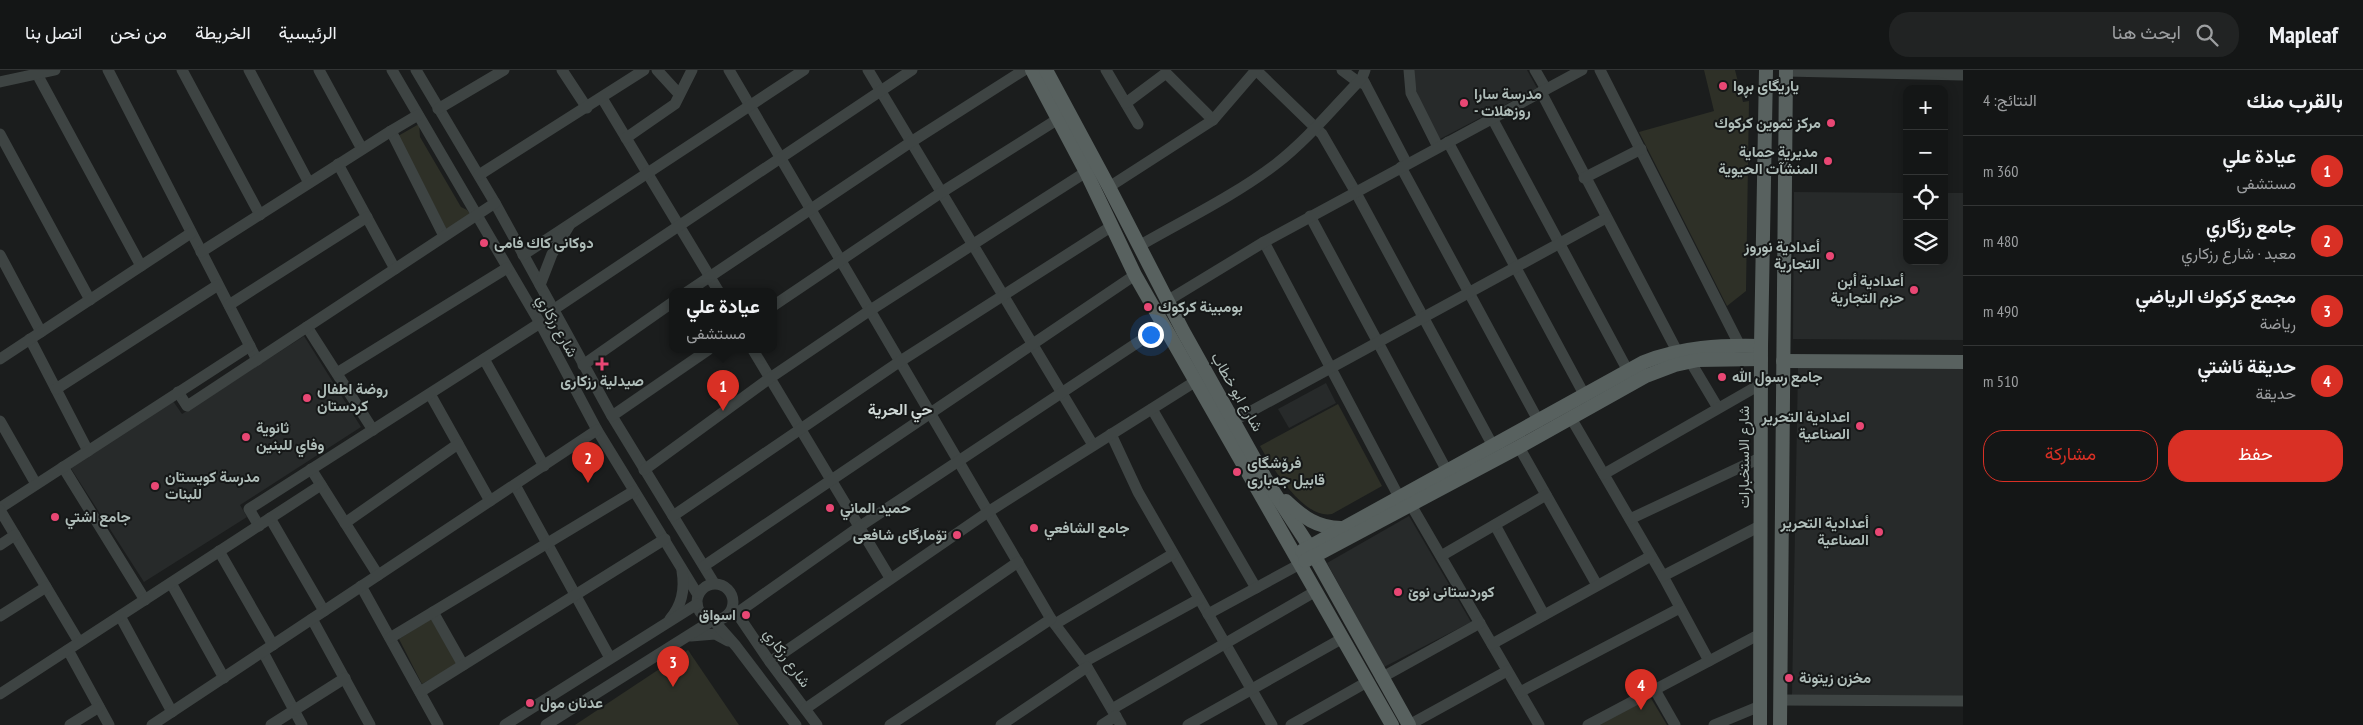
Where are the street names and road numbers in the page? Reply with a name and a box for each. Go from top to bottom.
street label: شارع رزكاري [529,291,582,362]
street label: شارع ابو خطاب [1205,349,1268,436]
street label: شارع الاستخبارات [1734,406,1755,508]
street label: شارع رزكاري [756,624,815,693]

